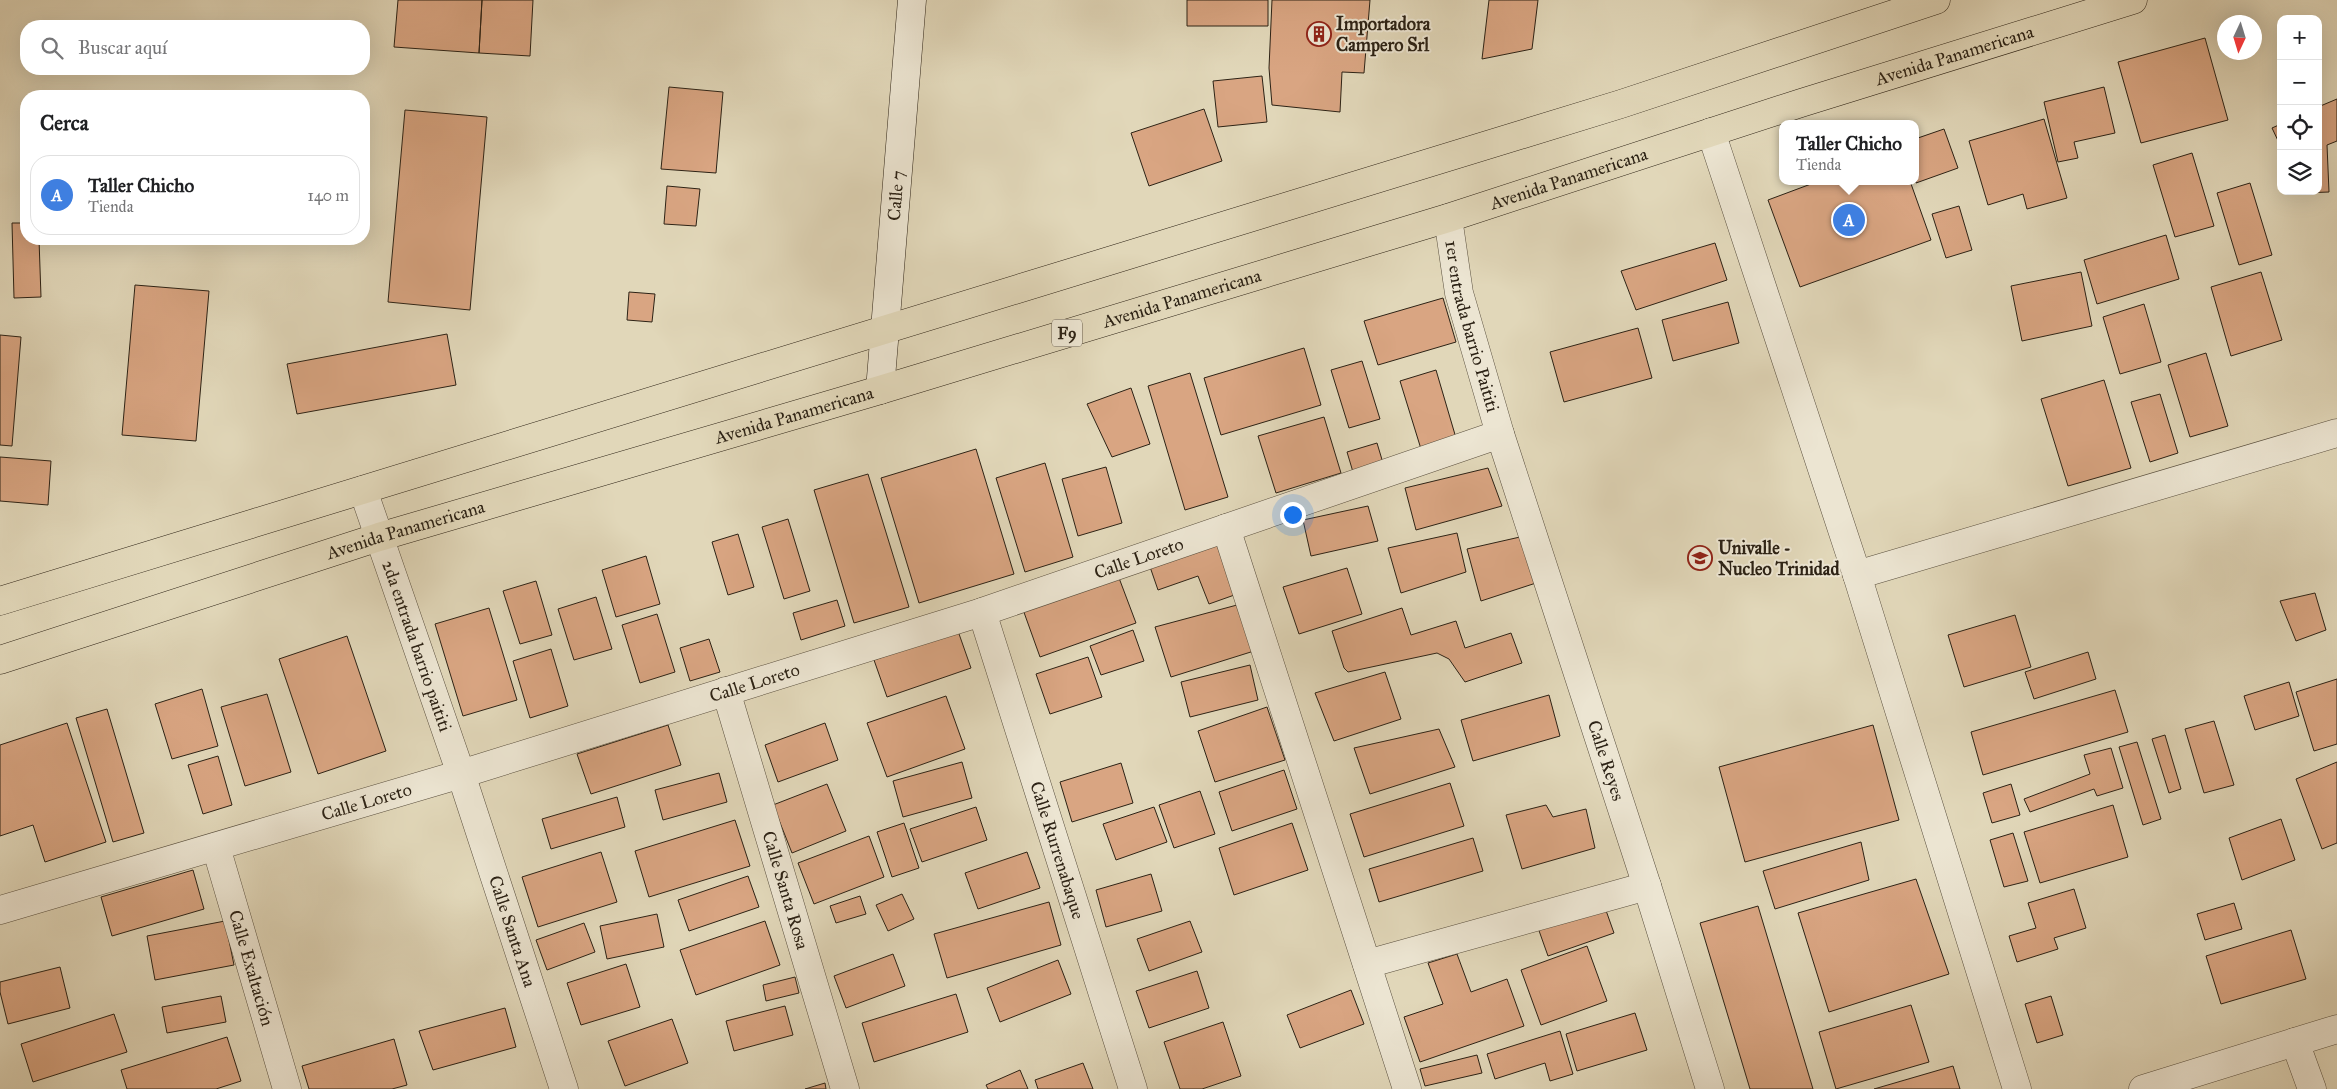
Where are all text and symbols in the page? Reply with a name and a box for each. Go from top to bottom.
place label: Importadora Campero Srl [1336,13,1431,57]
north arrow [2217,15,2262,60]
map controls [2277,15,2322,195]
button: + [2277,15,2322,60]
search box [20,20,370,75]
street label: Avenida Panamericana [1872,20,2037,91]
building icon: Importadora Campero Srl [1306,21,1332,47]
icon: search [38,34,66,62]
text: Buscar aquí [78,36,167,59]
button: − [2277,60,2322,105]
button: locate [2277,105,2322,150]
text: Cerca [40,110,89,136]
popup [1779,120,1919,185]
text: Taller Chicho [1796,132,1902,155]
street label: Avenida Panamericana [1486,143,1651,215]
button: layers [2277,150,2322,195]
text: Tienda [1796,155,1841,174]
street label: Calle 7 [883,170,909,222]
text: Taller Chicho [88,174,194,197]
text: A [52,186,62,205]
text: 140 m [308,186,349,205]
text: Tienda [88,197,133,216]
pin: A [1833,201,1865,239]
street label: 1er entrada barrio Paititi [1440,239,1504,415]
street label: Avenida Panamericana [1099,264,1264,333]
road number: F9 [1052,319,1082,346]
street label: Avenida Panamericana [711,381,876,449]
street label: Avenida Panamericana [323,495,488,565]
your location [1280,502,1306,528]
street label: Calle Loreto [1091,533,1186,584]
place label: Univalle - Nucleo Trinidad [1718,537,1840,580]
school or university icon: Univalle - Nucleo Trinidad [1687,545,1713,571]
street label: 2da entrada barrio paititi [377,557,457,735]
street label: Calle Loreto [707,658,802,707]
street label: Calle Reyes [1583,718,1630,804]
street label: Calle Loreto [319,778,414,826]
street label: Calle Rurrenabaque [1025,779,1090,922]
street label: Calle Santa Rosa [758,828,814,952]
street label: Calle Santa Ana [484,873,541,990]
street label: Calle Exaltación [224,907,279,1029]

